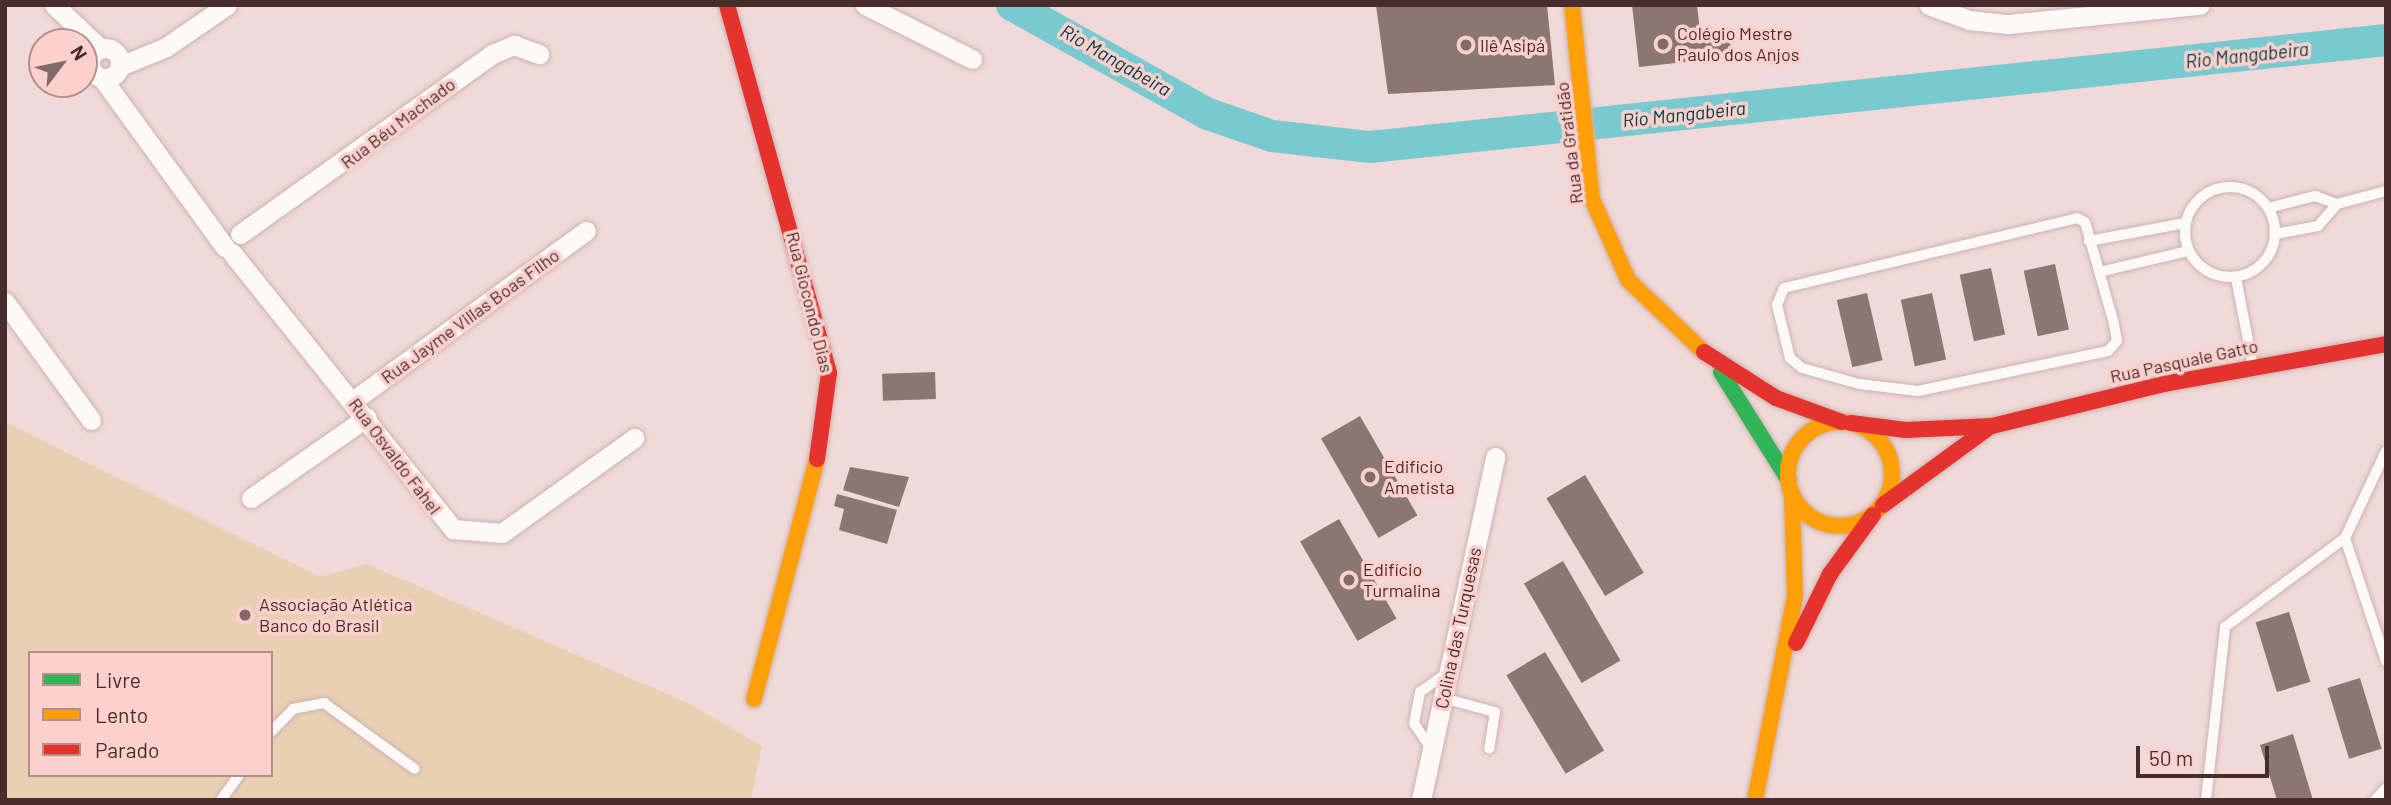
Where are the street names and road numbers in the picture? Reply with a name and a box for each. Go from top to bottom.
street label: Rua Béu Machado [337,73,459,173]
street label: Rua da Gratidão [1551,81,1587,205]
street label: Rua Giocondo Dias [782,229,838,375]
street label: Rua Jayme Villas Boas Filho [377,244,563,388]
street label: Rua Pasquale Gatto [2108,335,2260,387]
street label: Rua Osvaldo Fahel [344,394,446,518]
street label: Colina das Turquesas [1430,545,1486,711]

